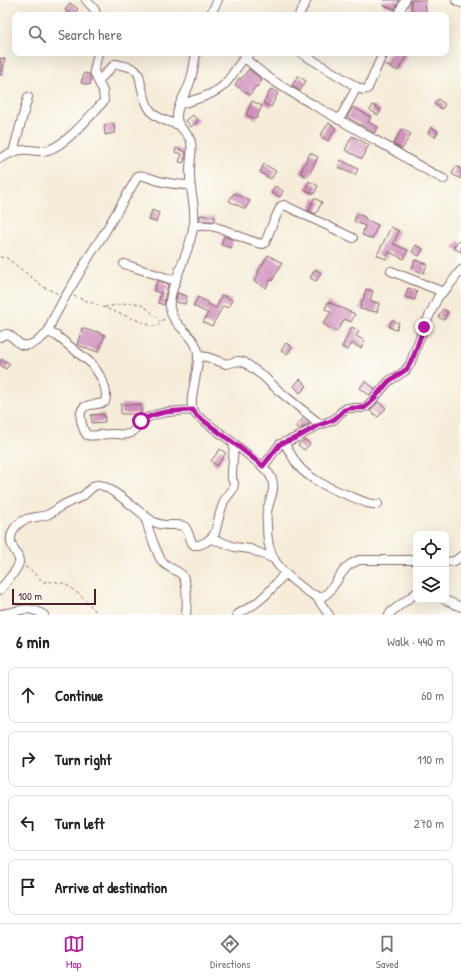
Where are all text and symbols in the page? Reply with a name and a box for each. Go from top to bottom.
search box [12,12,449,56]
icon: search [26,23,48,45]
text: Search here [58,24,122,45]
route end [415,318,433,336]
route start [132,412,150,430]
map controls [413,531,449,603]
button: locate [413,531,449,567]
button: layers [413,567,449,603]
scale bar [12,587,96,606]
text: 100 m [18,589,42,603]
text: 6 min [16,630,50,653]
text: Walk · 440 m [387,632,445,650]
icon: ahead [17,684,39,706]
text: Continue [55,685,103,706]
text: 60 m [421,686,444,704]
icon: right [17,748,39,770]
text: Turn right [55,749,111,770]
text: 110 m [417,750,444,768]
icon: left [17,812,39,834]
text: Turn left [55,813,105,834]
text: 270 m [414,814,444,832]
icon: arrive [17,876,39,898]
text: Arrive at destination [55,877,167,898]
tab: Map [63,933,85,971]
tab: Directions [210,933,251,971]
tab: Saved [376,933,398,971]

